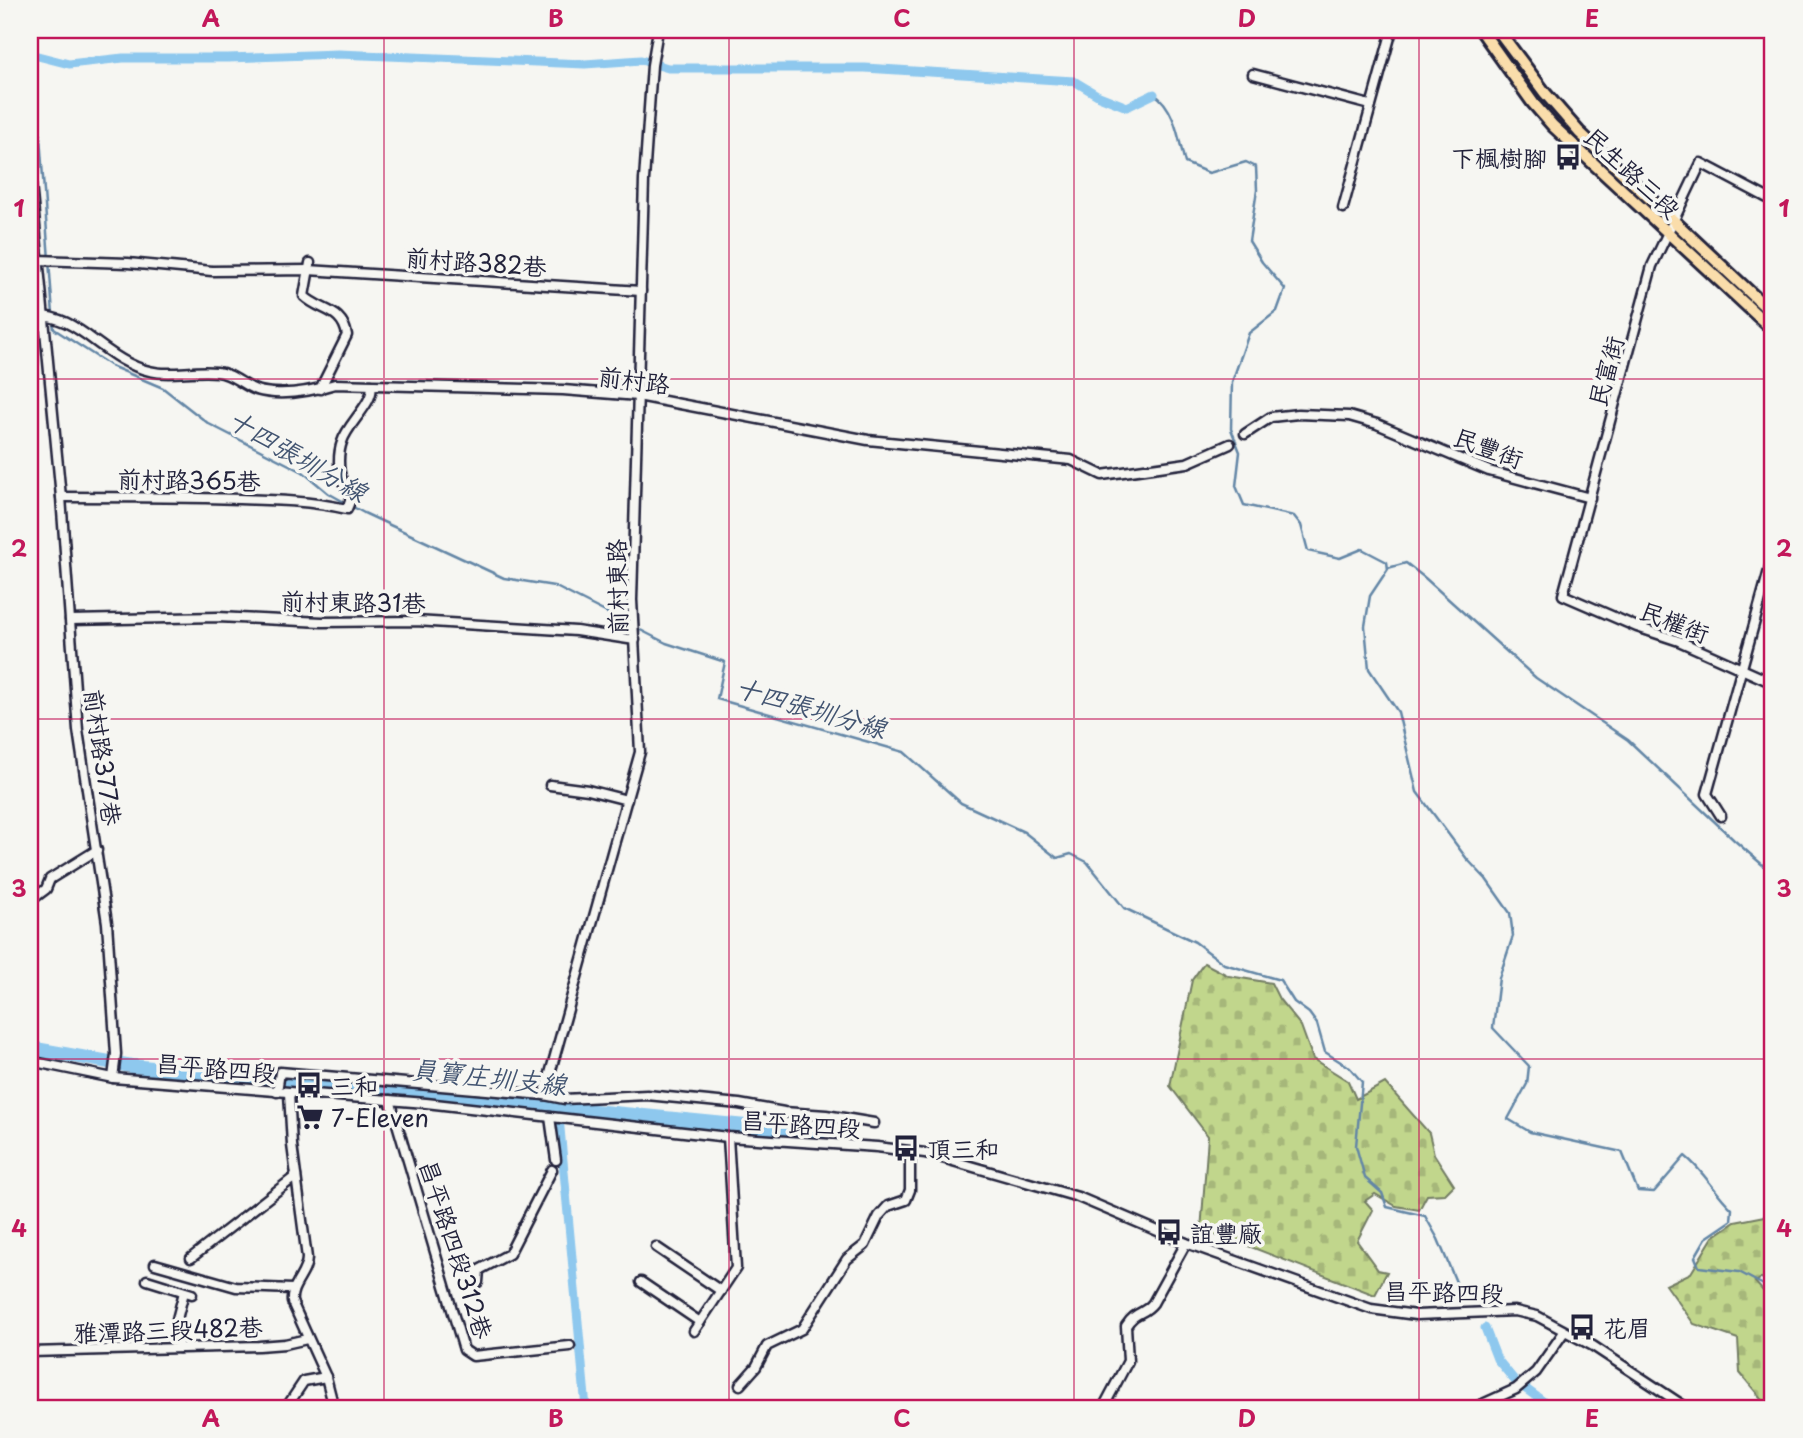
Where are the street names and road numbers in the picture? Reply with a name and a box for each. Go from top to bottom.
street label: 民生路三段 [1577,118,1689,226]
street label: 前村路382巷 [404,238,548,284]
street label: 民富街 [1578,332,1632,410]
street label: 前村路 [596,357,672,401]
street label: 民豐街 [1449,418,1529,476]
street label: 前村路365巷 [117,460,261,498]
street label: 前村東路 [597,539,635,635]
street label: 前村東路31巷 [280,582,426,620]
street label: 民權街 [1635,591,1715,651]
street label: 前村路377巷 [77,686,131,828]
street label: 昌平路四段 [155,1044,277,1090]
street label: 昌平路四段 [740,1101,862,1145]
street label: 昌平路四段312巷 [411,1155,503,1343]
street label: 昌平路四段 [1384,1272,1504,1310]
street label: 雅潭路三段482巷 [73,1308,263,1350]

